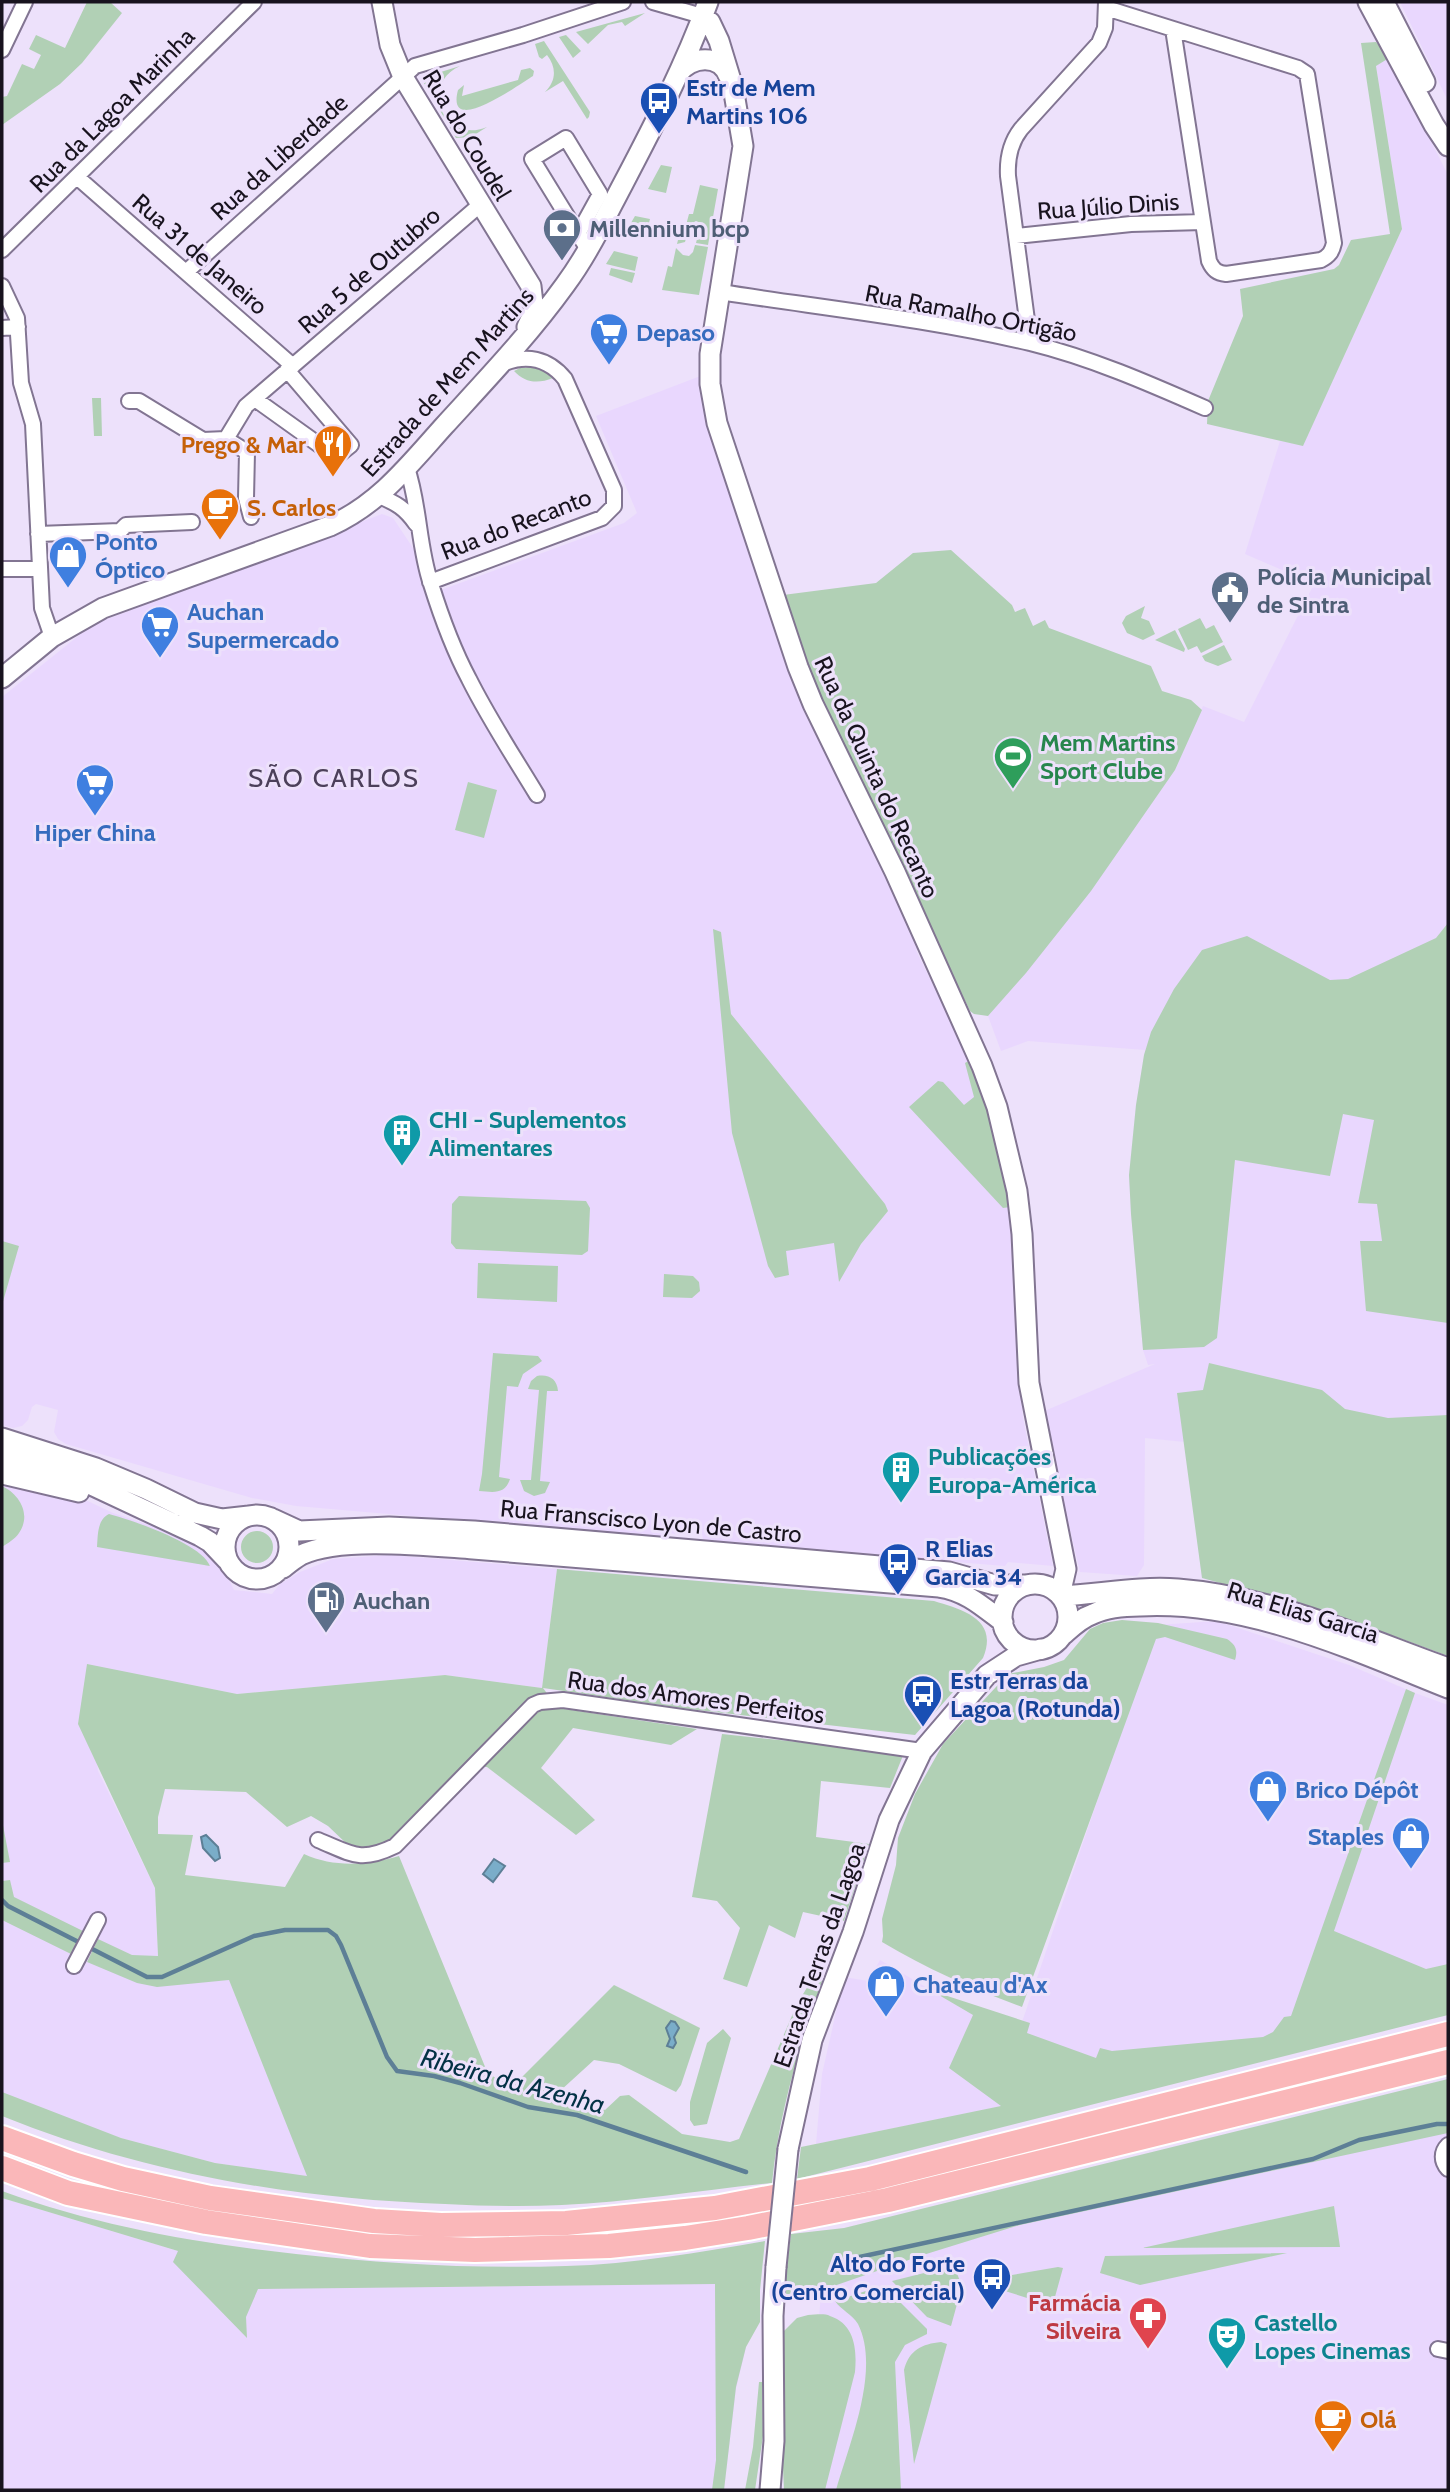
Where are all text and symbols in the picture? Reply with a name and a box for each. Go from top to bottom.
street label: Rua da Lagoa Marinha [24,21,201,198]
street label: Rua do Coudel [417,64,517,206]
place label: Estr de Mem Martins 106 [686,73,816,130]
bus stop icon: Estr de Mem Martins 106 [638,80,680,135]
street label: Rua da Liberdade [205,88,353,226]
street label: Rua 31 de Janeiro [127,187,273,321]
street label: Rua Júlio Dinis [1036,187,1180,225]
street label: Rua 5 de Outubro [292,201,446,339]
bank icon: Millennium bcp [541,207,583,262]
place label: Millennium bcp [589,214,750,243]
street label: Rua Ramalho Ortigão [863,278,1079,348]
street label: Estrada de Mem Martins [354,281,540,482]
supermarket icon: Depaso [588,311,630,366]
place label: Depaso [636,318,715,347]
restaurant icon: Prego & Mar [312,423,354,478]
place label: Prego & Mar [181,430,306,459]
street label: Rua do Recanto [437,482,595,566]
cafe icon: S. Carlos [199,486,241,541]
place label: S. Carlos [247,493,336,522]
place label: Ponto Óptico [95,527,165,584]
shop icon: Ponto Óptico [47,534,89,589]
place label: Polícia Municipal de Sintra [1257,562,1431,619]
public building icon: Polícia Municipal de Sintra [1209,569,1251,624]
place label: Auchan Supermercado [187,597,340,654]
supermarket icon: Auchan Supermercado [139,604,181,659]
street label: Rua da Quinta do Recanto [808,652,946,902]
place label: Mem Martins Sport Clube [1040,728,1175,785]
sports icon: Mem Martins Sport Clube [992,735,1034,790]
supermarket icon: Hiper China [74,762,116,817]
district label: SÃO CARLOS [248,762,420,794]
place label: Hiper China [34,818,156,847]
place label: CHI - Suplementos Alimentares [429,1105,626,1162]
building icon: CHI - Suplementos Alimentares [381,1112,423,1167]
place label: Publicações Europa-América [928,1442,1097,1499]
building icon: Publicações Europa-América [880,1449,922,1504]
street label: Rua Franscisco Lyon de Castro [499,1493,803,1549]
place label: R Elias Garcia 34 [925,1534,1022,1591]
bus stop icon: R Elias Garcia 34 [877,1541,919,1596]
street label: Rua Elias Garcia [1224,1575,1383,1649]
fuel station icon: Auchan [305,1579,347,1634]
place label: Auchan [353,1586,430,1615]
street label: Rua dos Amores Perfeitos [566,1665,826,1729]
place label: Estr Terras da Lagoa (Rotunda) [950,1666,1121,1723]
bus stop icon: Estr Terras da Lagoa (Rotunda) [902,1673,944,1728]
shop icon: Brico Dépôt [1247,1768,1289,1823]
place label: Brico Dépôt [1295,1775,1418,1804]
shop icon: Staples [1390,1815,1432,1870]
place label: Staples [1308,1822,1384,1851]
street label: Estrada Terras da Lagoa [767,1838,871,2071]
shop icon: Chateau d'Ax [865,1963,907,2018]
place label: Chateau d'Ax [913,1970,1048,1999]
water label: Ribeira da Azenha [417,2041,609,2121]
place label: Alto do Forte (Centro Comercial) [771,2249,965,2306]
bus stop icon: Alto do Forte (Centro Comercial) [971,2256,1013,2311]
place label: Farmácia Silveira [1028,2288,1121,2345]
pharmacy icon: Farmácia Silveira [1127,2295,1169,2350]
place label: Castello Lopes Cinemas [1254,2308,1411,2365]
theatre icon: Castello Lopes Cinemas [1206,2315,1248,2370]
cafe icon: Olá [1312,2398,1354,2453]
place label: Olá [1360,2405,1396,2434]

